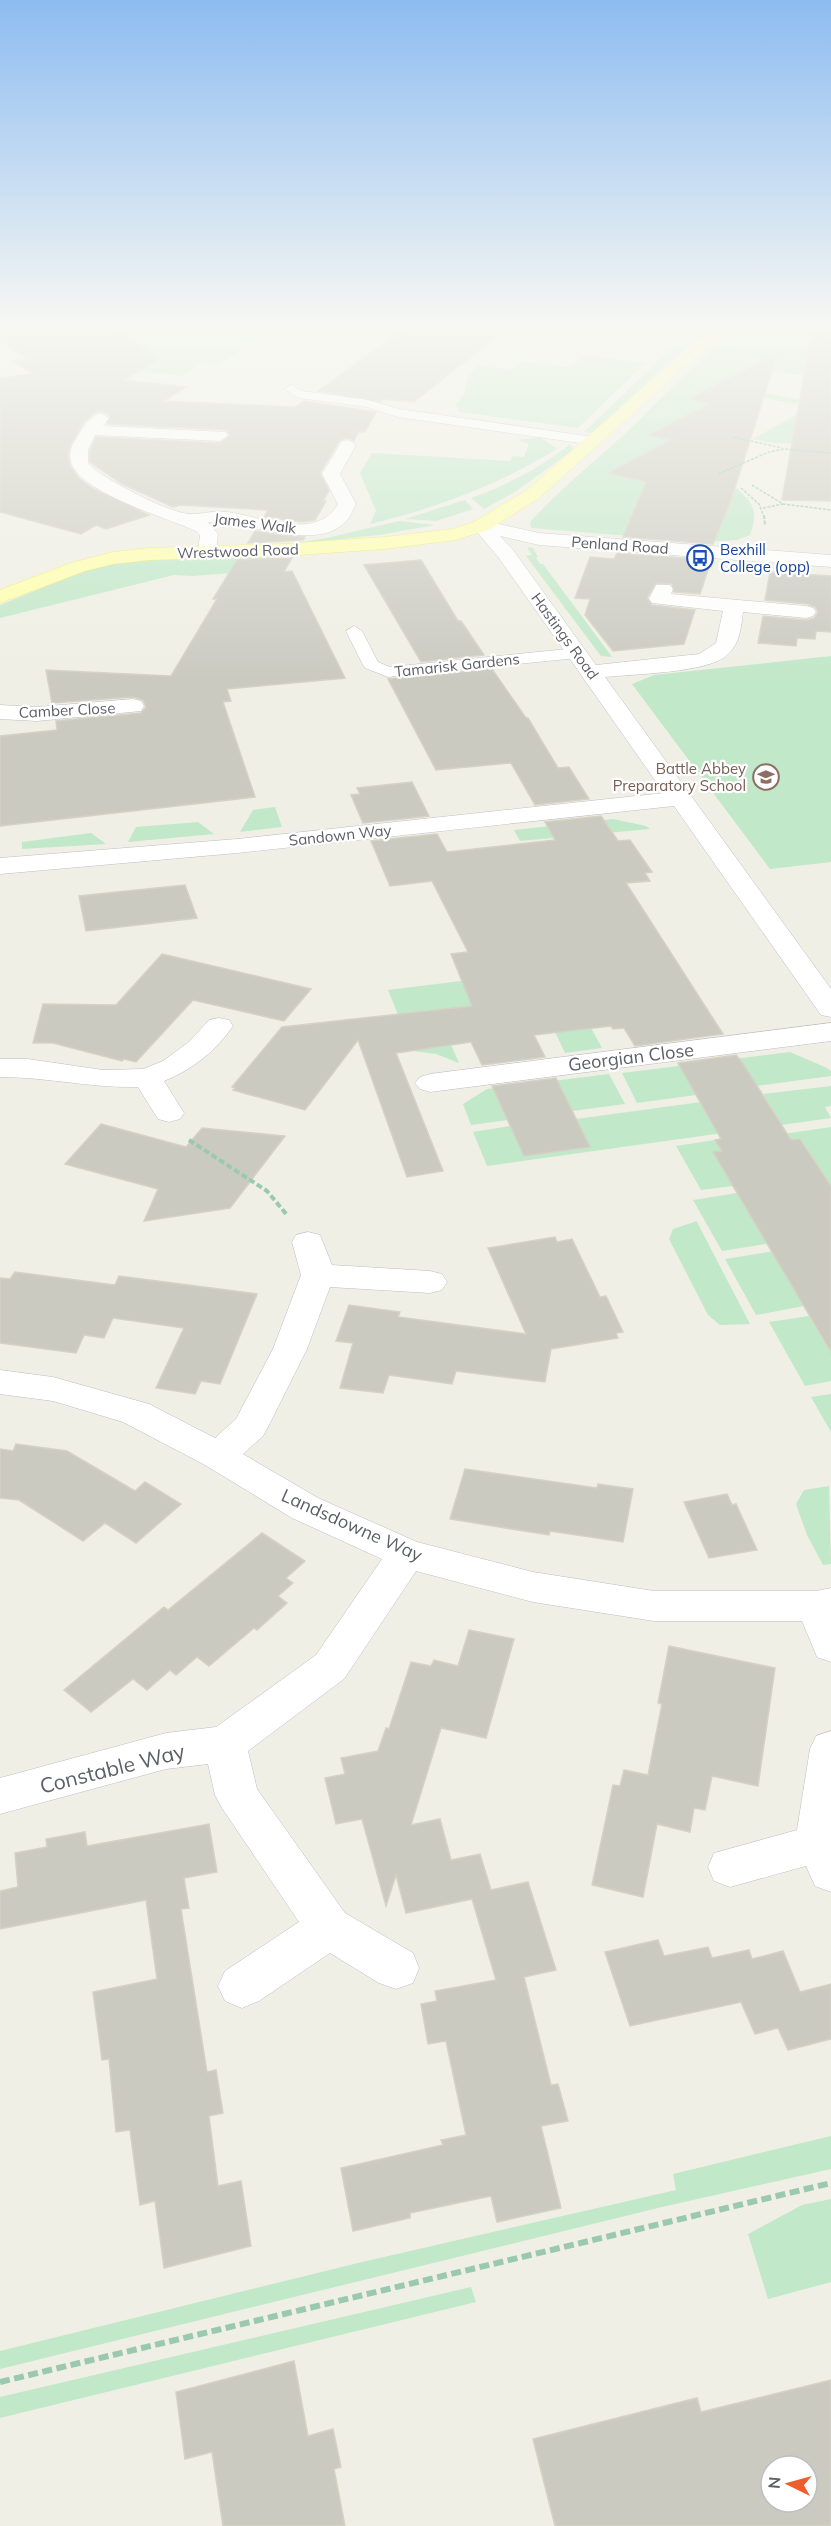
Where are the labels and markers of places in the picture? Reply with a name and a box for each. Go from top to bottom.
place label: Bexhill College (opp) [720,540,811,576]
bus stop icon: Bexhill College (opp) [685,543,715,573]
place label: Battle Abbey Preparatory School [613,759,746,795]
school or university icon: Battle Abbey Preparatory School [751,762,781,792]

